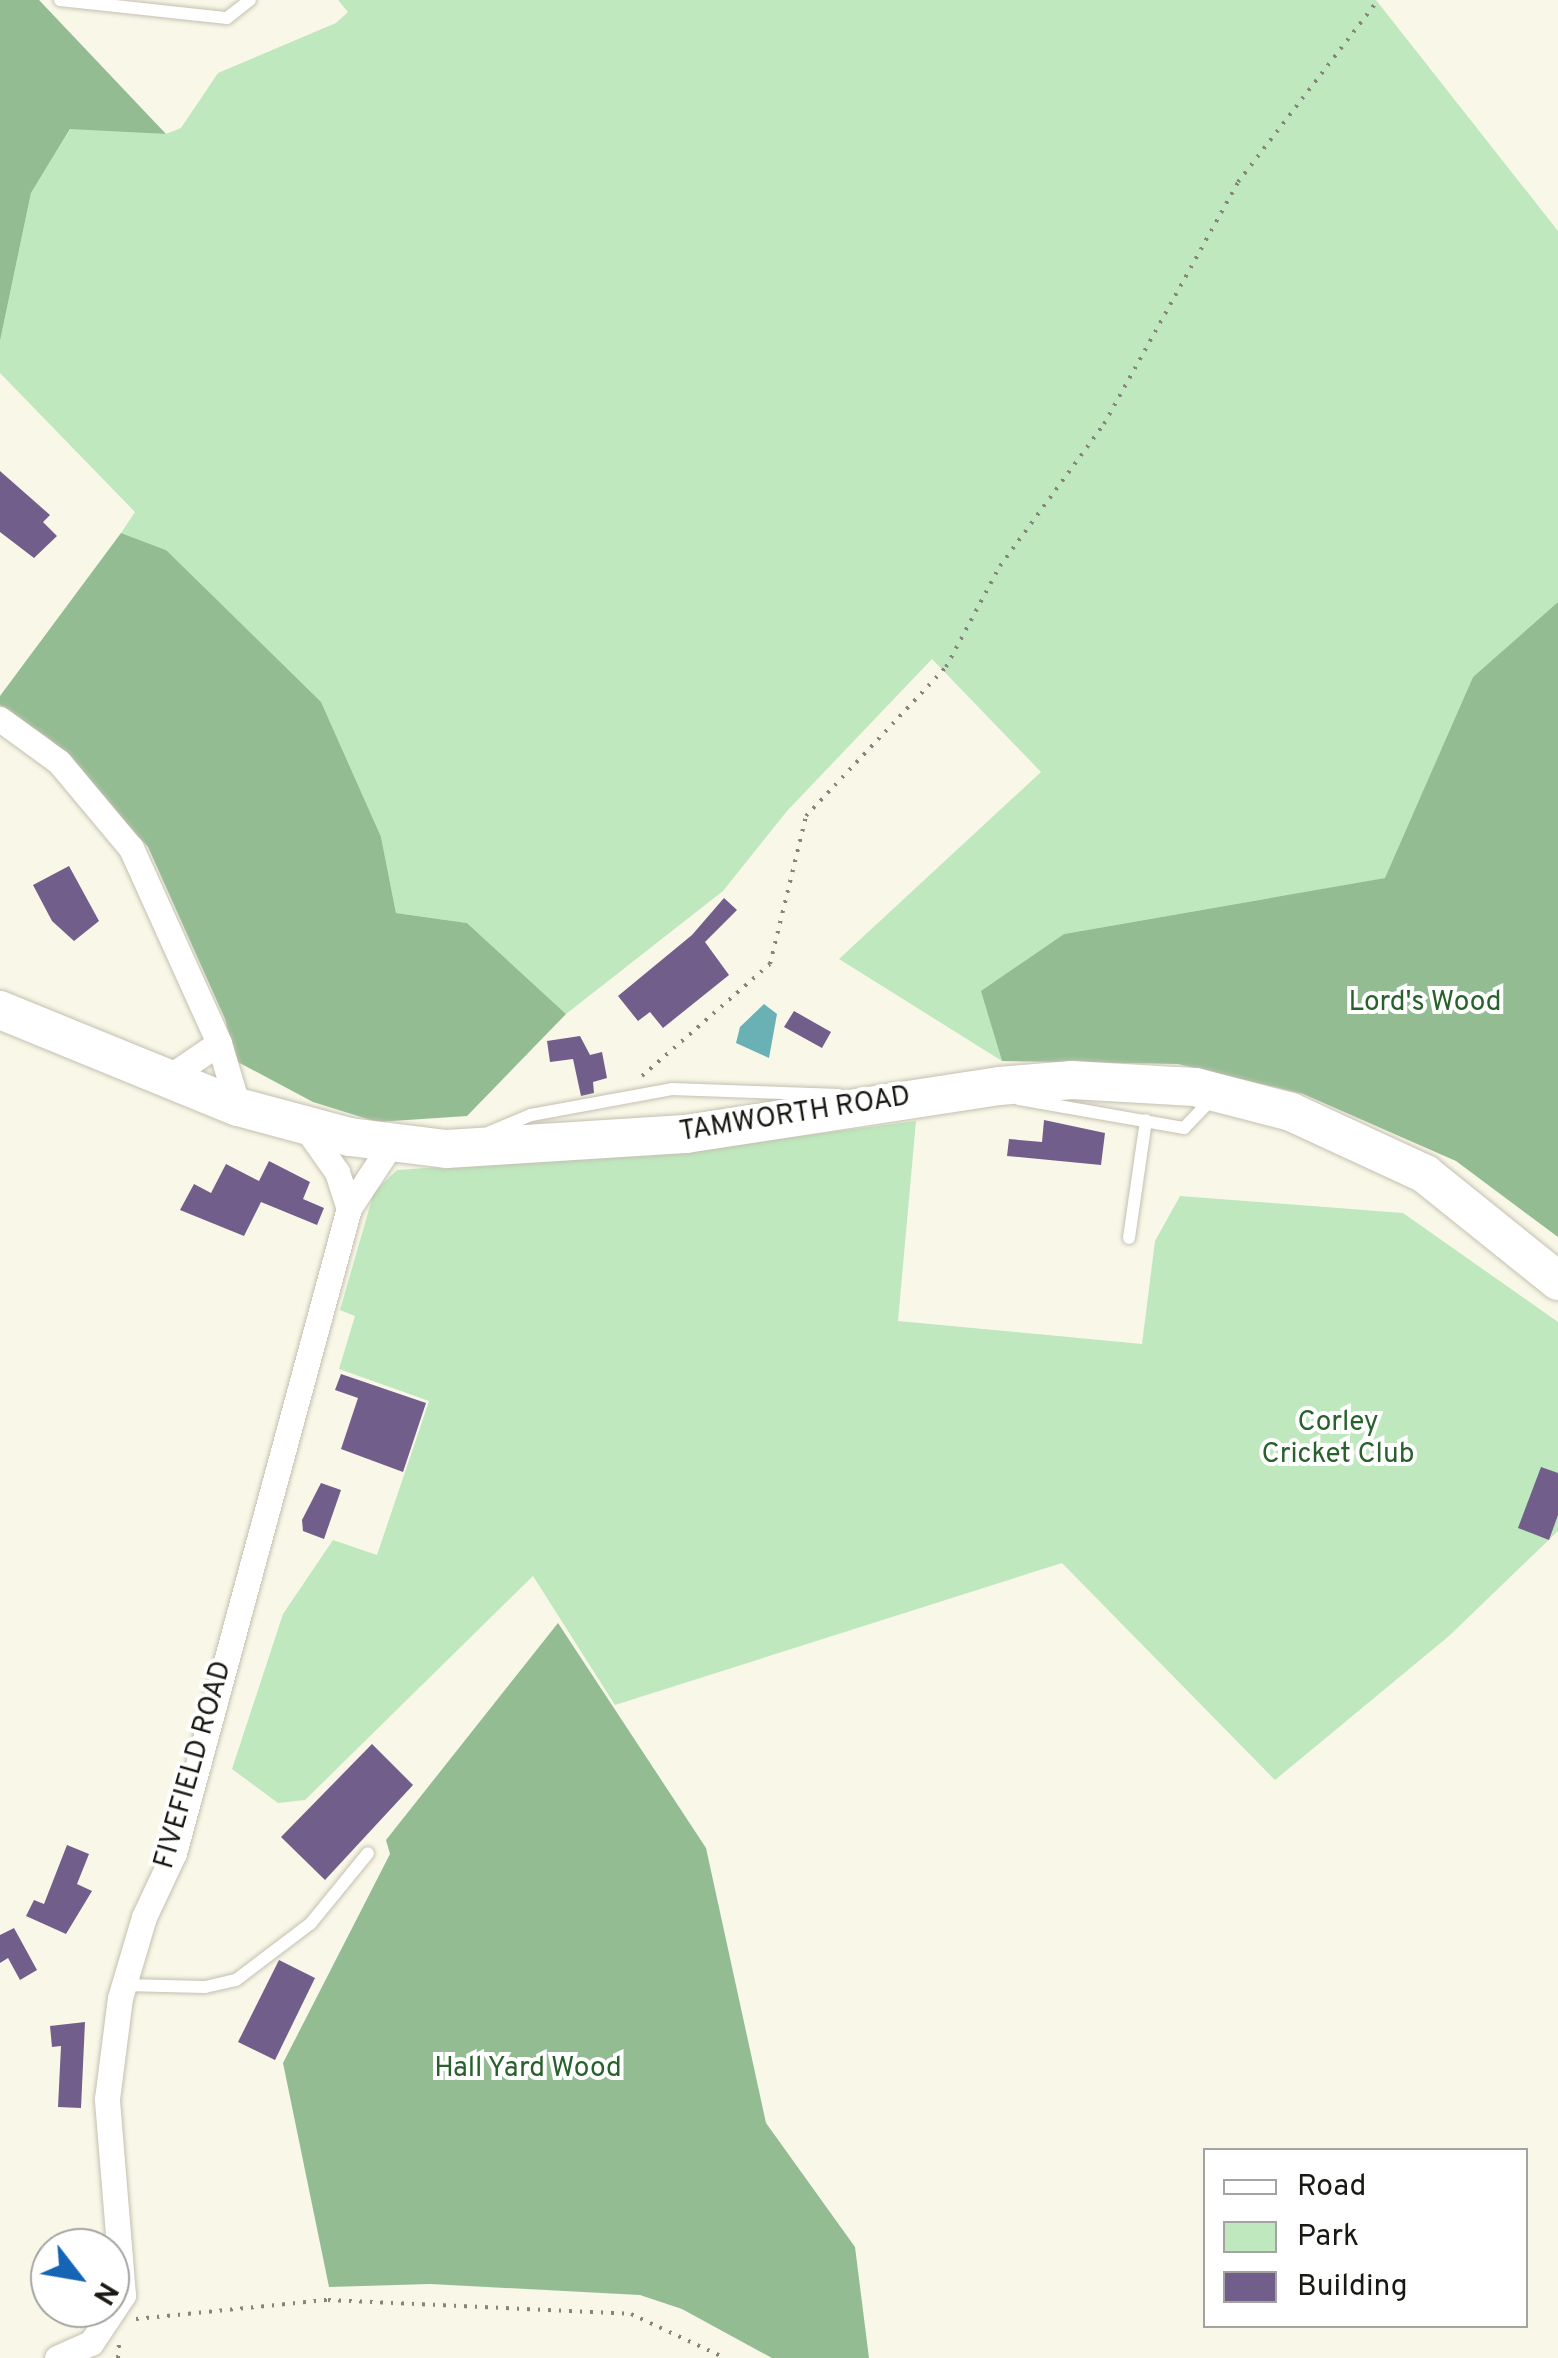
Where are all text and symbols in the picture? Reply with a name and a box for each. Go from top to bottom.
park label: Lord's Wood [1348,986,1502,1020]
street label: TAMWORTH ROAD [677,1080,913,1150]
park label: Corley Cricket Club [1262,1406,1414,1472]
street label: FIVEFIELD ROAD [148,1657,240,1873]
park label: Hall Yard Wood [433,2052,623,2086]
legend [1203,2148,1528,2328]
text: Road [1297,2169,1366,2206]
text: Park [1297,2219,1359,2256]
north arrow [30,2228,130,2328]
text: Building [1297,2269,1408,2306]
text: N [83,2275,125,2310]

